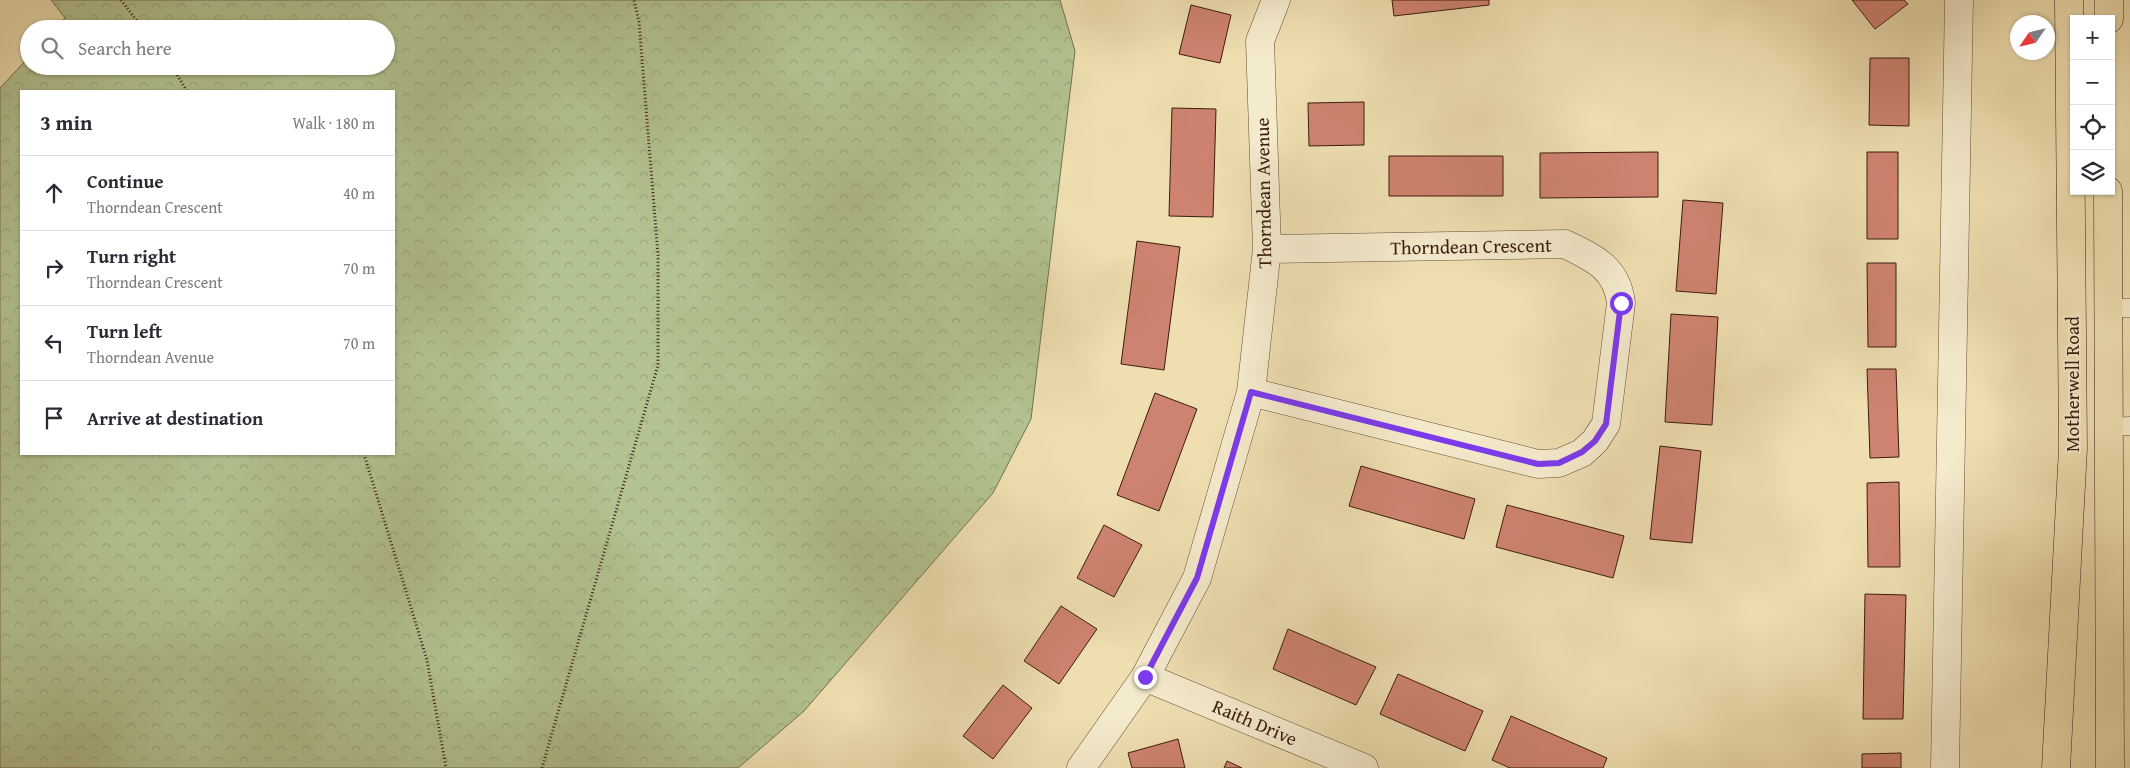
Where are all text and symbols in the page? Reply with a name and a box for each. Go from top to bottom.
north arrow [2010,15,2055,60]
map controls [2070,15,2115,195]
button: + [2070,15,2115,60]
search box [20,20,395,75]
icon: search [38,34,66,62]
text: Search here [78,34,172,62]
button: − [2070,60,2115,105]
button: locate [2070,105,2115,150]
text: 3 min [40,107,92,138]
text: Walk · 180 m [292,111,375,135]
street label: Thorndean Avenue [1248,117,1278,269]
button: layers [2070,150,2115,195]
text: Continue [87,167,164,195]
icon: ahead [40,179,68,207]
text: 40 m [343,181,375,205]
text: Thorndean Crescent [87,195,223,219]
street label: Thorndean Crescent [1390,231,1552,261]
text: Turn right [87,242,176,270]
icon: right [40,254,68,282]
text: 70 m [343,256,375,280]
text: Thorndean Crescent [87,270,223,294]
route start [1610,292,1633,315]
street label: Motherwell Road [2058,315,2086,452]
text: Turn left [87,317,162,345]
icon: left [40,329,68,357]
text: 70 m [343,331,375,355]
text: Thorndean Avenue [87,345,214,369]
icon: arrive [40,404,68,432]
text: Arrive at destination [87,404,263,432]
route end [1134,666,1157,689]
street label: Raith Drive [1208,692,1302,752]

